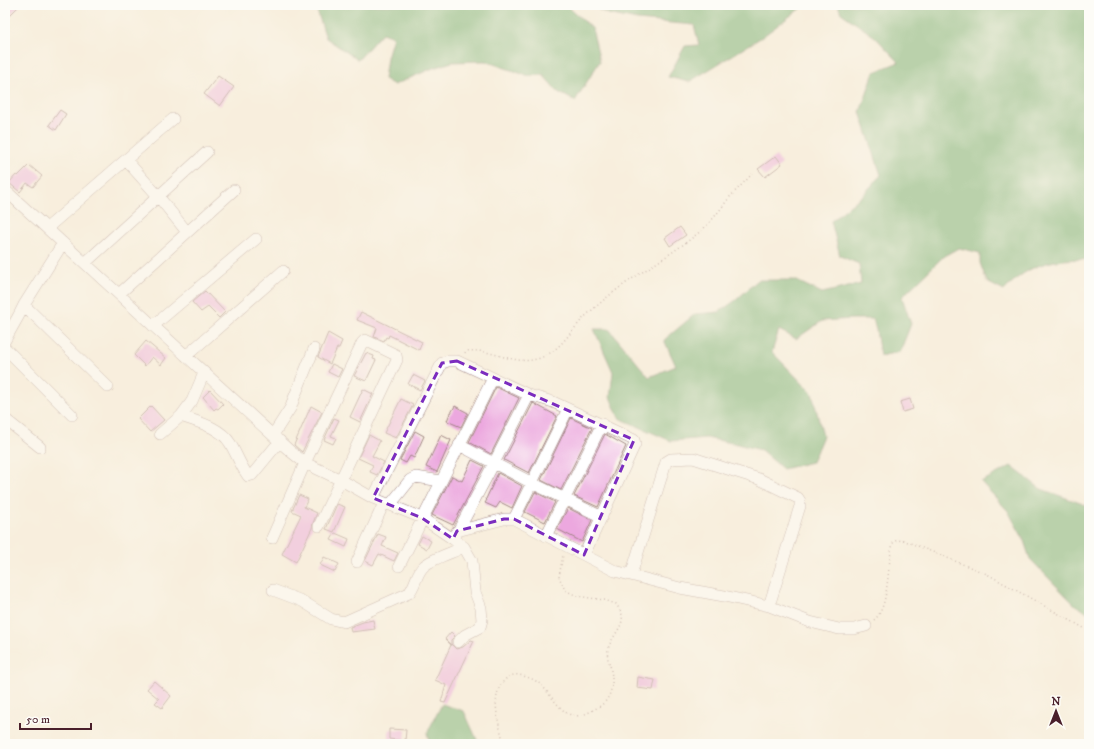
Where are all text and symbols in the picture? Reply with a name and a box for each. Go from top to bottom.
north arrow [1036,691,1076,731]
text: N [1051,695,1061,709]
scale bar [20,705,91,731]
text: 50 m [26,712,50,727]

